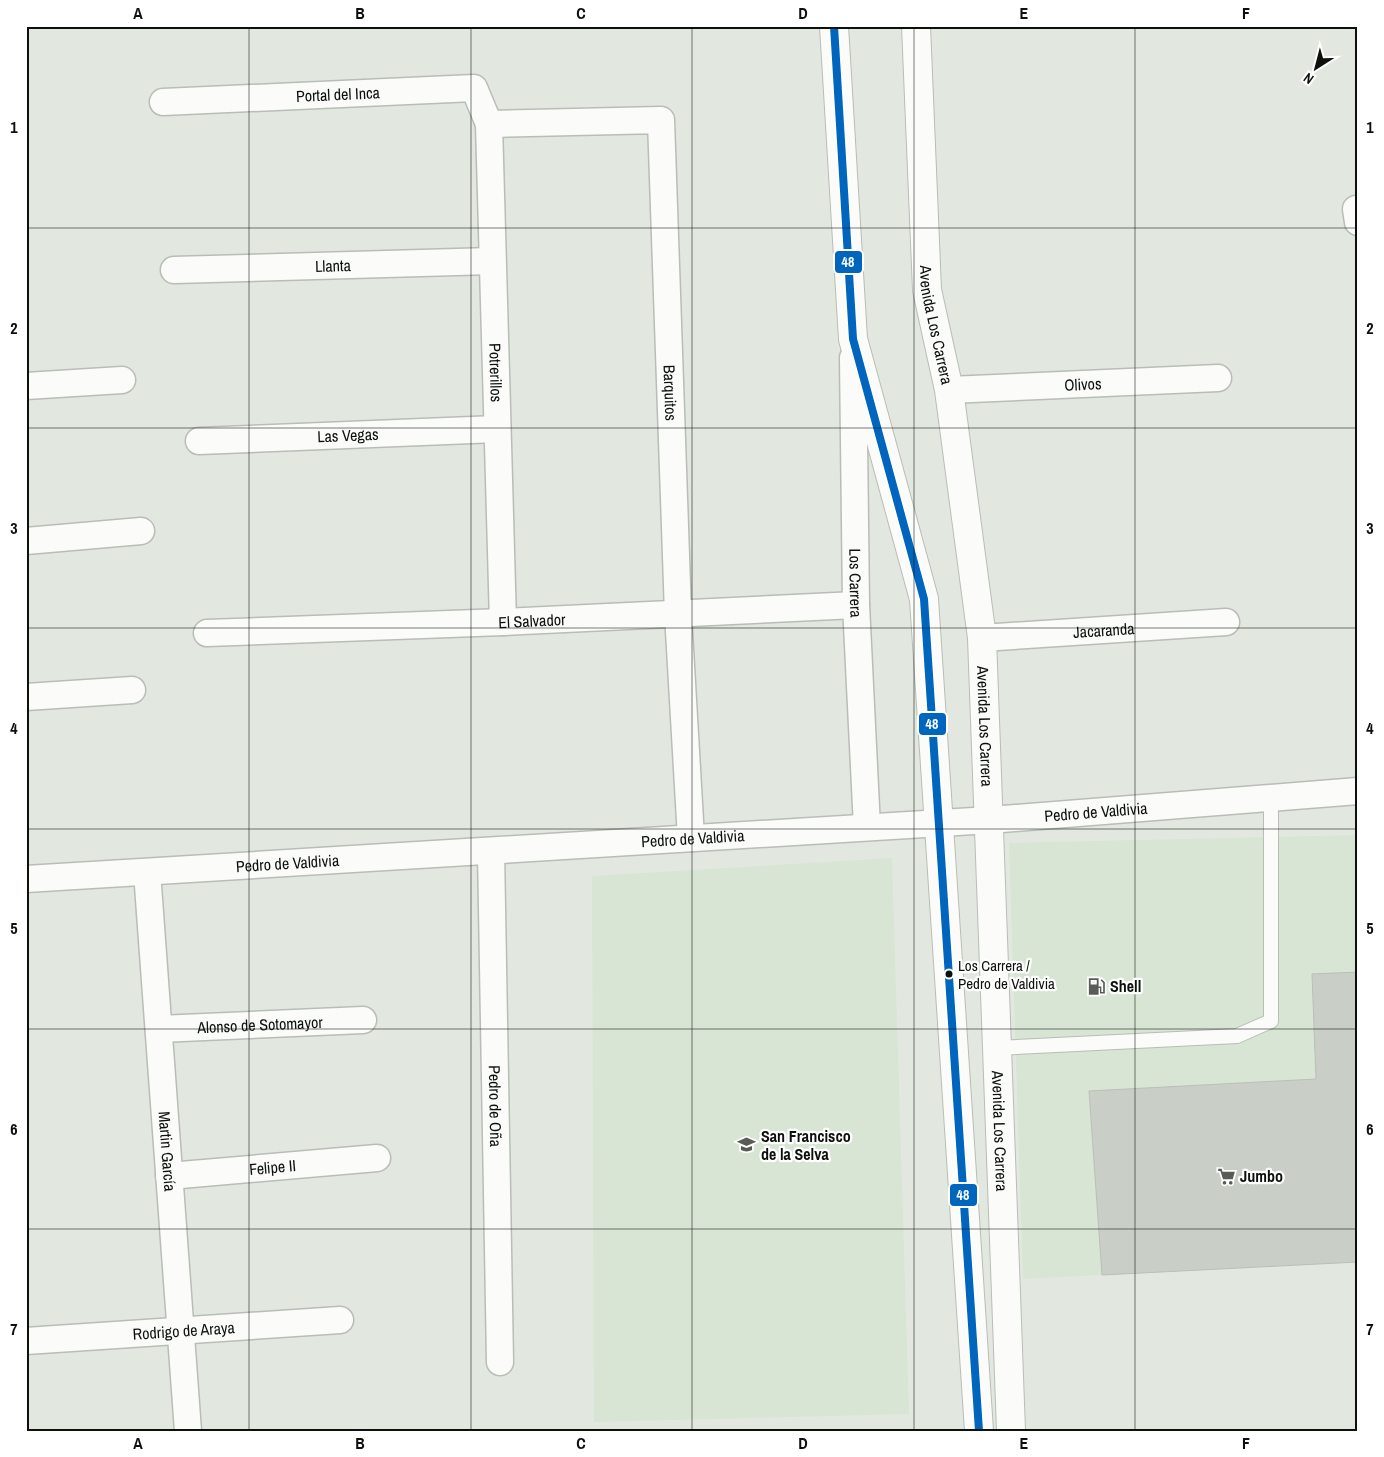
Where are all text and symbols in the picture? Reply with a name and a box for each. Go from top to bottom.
text: A [133,2,143,24]
text: B [355,2,365,24]
text: C [576,2,586,24]
text: D [798,2,808,24]
text: E [1020,2,1029,24]
text: F [1242,2,1250,24]
north arrow [1292,42,1342,92]
text: N [1300,69,1317,88]
street label: Portal del Inca [295,81,381,107]
text: 1 [10,116,18,138]
text: 1 [1366,116,1374,138]
line badge: 48 [834,250,863,274]
text: 48 [842,253,854,271]
street label: Llanta [315,254,352,277]
street label: Avenida Los Carrera [915,264,959,387]
text: 2 [10,317,18,339]
text: 2 [1366,317,1374,339]
street label: Potrerillos [484,343,508,402]
street label: Barquitos [658,364,682,421]
street label: Olivos [1064,372,1102,396]
street label: Las Vegas [317,423,379,447]
text: 3 [10,517,18,539]
text: 3 [1366,517,1374,539]
street label: Los Carrera [844,548,868,619]
street label: El Salvador [498,608,566,633]
street label: Jacaranda [1072,617,1136,643]
street label: Avenida Los Carrera [972,664,998,788]
line badge: 48 [918,712,947,736]
text: 48 [926,715,938,733]
text: 4 [10,717,18,739]
text: 4 [1366,717,1374,739]
street label: Pedro de Valdivia [1043,797,1149,827]
street label: Pedro de Valdivia [640,824,746,852]
street label: Pedro de Valdivia [235,849,340,877]
text: 5 [10,917,18,939]
text: 5 [1366,917,1374,939]
place label: Los Carrera / Pedro de Valdivia [958,955,1055,994]
marker: Los Carrera / Pedro de Valdivia [944,969,954,979]
place label: Shell [1110,975,1141,997]
fuel station icon: Shell [1086,976,1106,996]
street label: Alonso de Sotomayor [196,1011,324,1038]
street label: Pedro de Oña [484,1065,507,1148]
street label: Avenida Los Carrera [987,1069,1013,1192]
street label: Martin García [154,1110,181,1193]
text: 6 [10,1118,18,1140]
text: 6 [1366,1118,1374,1140]
place label: San Francisco de la Selva [761,1125,851,1165]
school or university icon: San Francisco de la Selva [737,1135,757,1155]
street label: Felipe II [248,1154,297,1180]
place label: Jumbo [1240,1165,1283,1187]
supermarket icon: Jumbo [1216,1166,1236,1186]
line badge: 48 [949,1183,978,1207]
text: 48 [957,1186,969,1204]
street label: Rodrigo de Araya [132,1316,236,1345]
text: 7 [10,1318,18,1340]
text: 7 [1366,1318,1374,1340]
text: A [133,1432,143,1454]
text: B [355,1432,365,1454]
text: C [576,1432,586,1454]
text: D [798,1432,808,1454]
text: E [1020,1432,1029,1454]
text: F [1242,1432,1250,1454]

